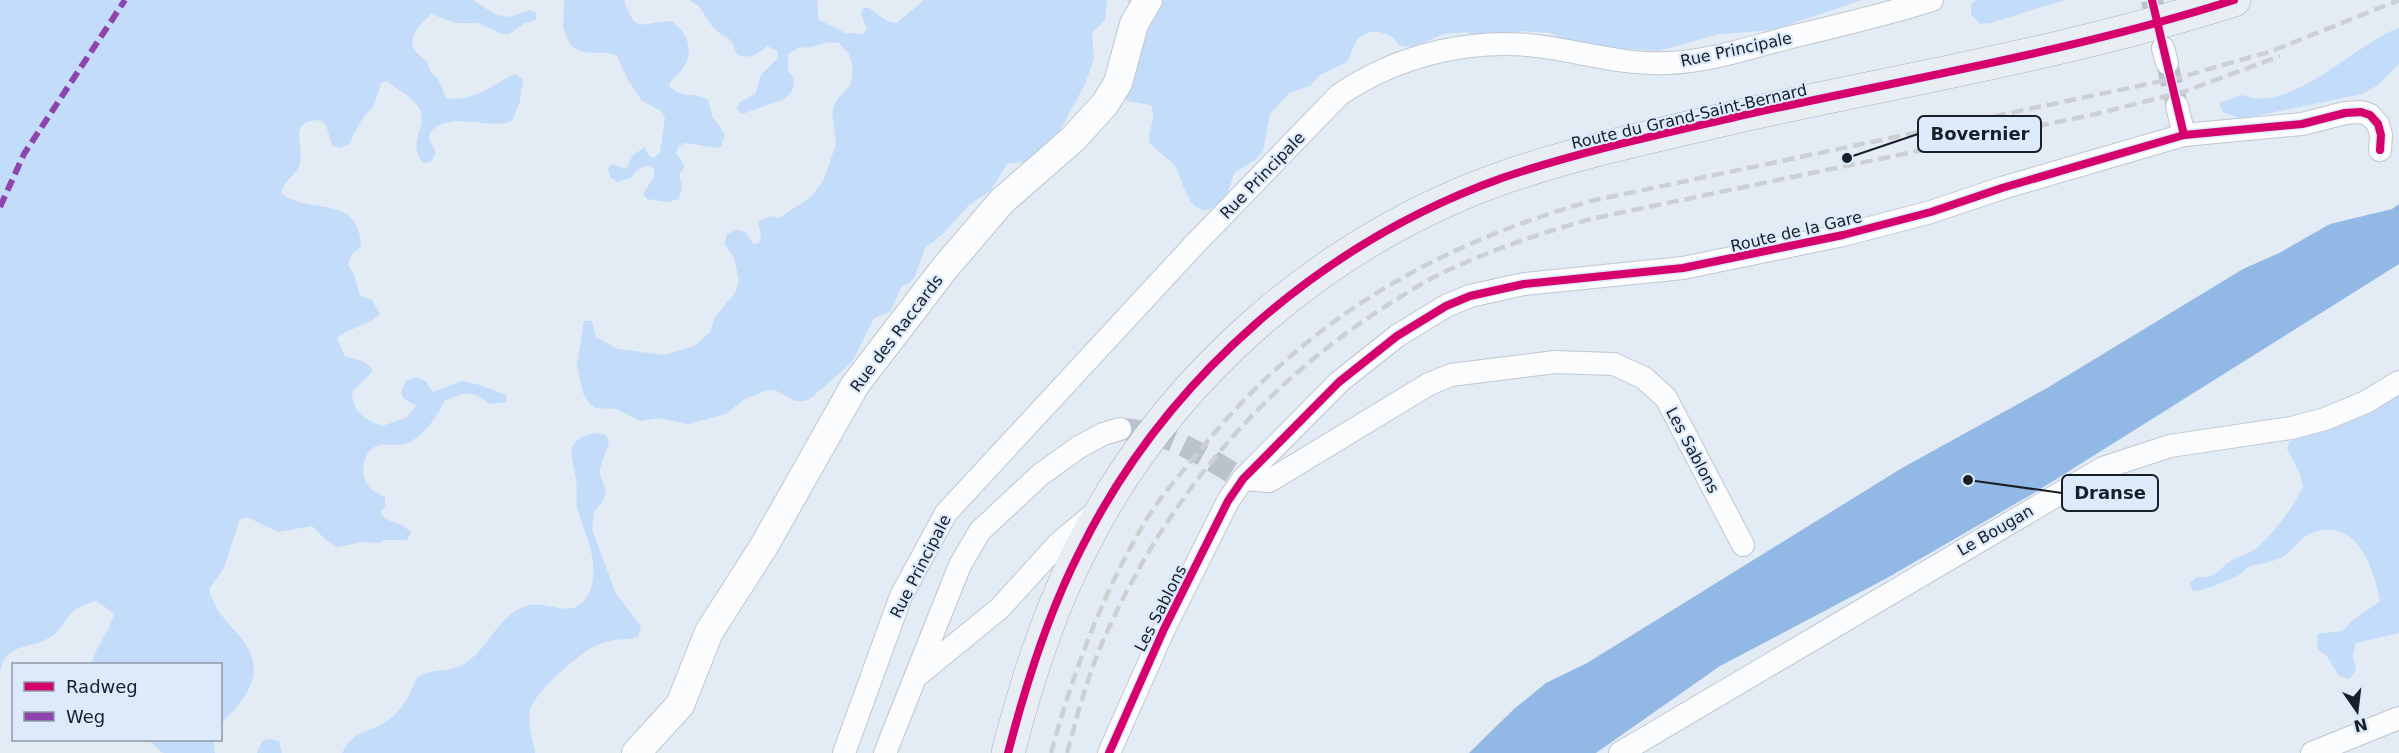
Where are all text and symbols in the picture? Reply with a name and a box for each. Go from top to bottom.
street label: Rue Principale [1679,28,1794,71]
street label: Route du Grand-Saint-Bernard [1569,80,1809,153]
callout: Bovernier [1918,116,2041,152]
text: Bovernier [1931,123,2030,144]
street label: Rue Principale [1216,128,1309,223]
street label: Route de la Gare [1729,207,1864,256]
street label: Rue des Raccards [846,271,947,396]
street label: Les Sablons [1662,404,1723,497]
callout: Dranse [2062,475,2158,511]
text: Dranse [2074,482,2146,503]
street label: Le Bougan [1954,501,2037,560]
street label: Rue Principale [886,511,955,621]
street label: Les Sablons [1130,562,1190,655]
legend [12,663,222,741]
text: Radweg [66,676,138,697]
north arrow [2327,681,2387,741]
text: Weg [66,706,105,727]
text: N [2352,714,2369,736]

